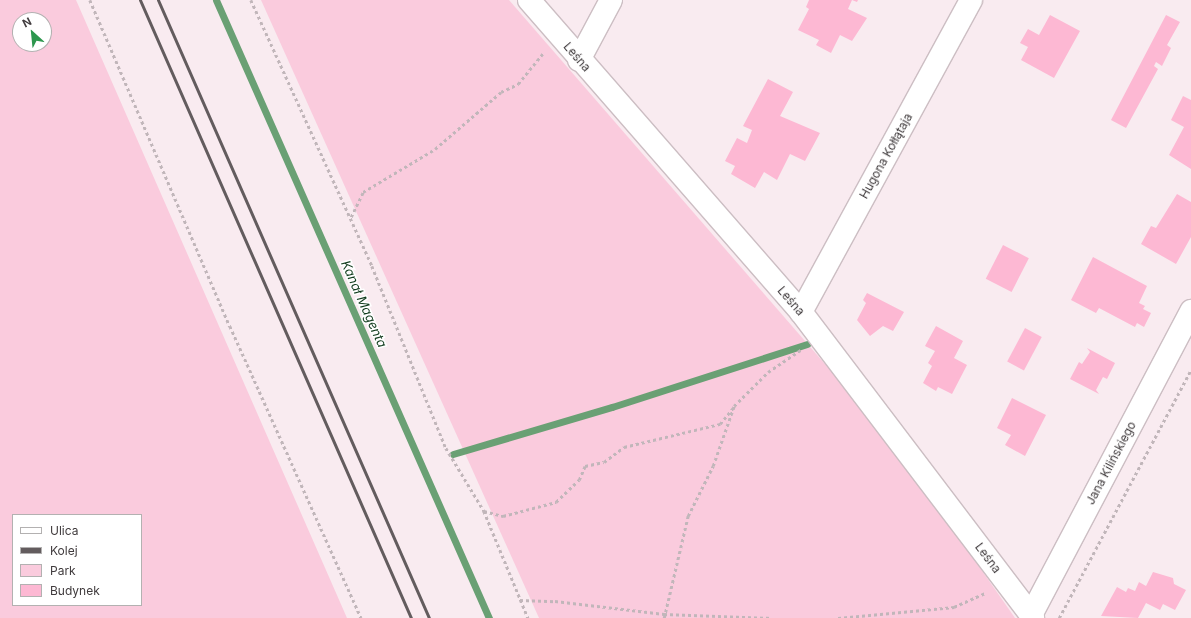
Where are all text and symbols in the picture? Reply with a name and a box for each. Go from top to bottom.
north arrow [12,12,52,52]
text: N [20,14,34,30]
street label: Leśna [560,39,594,75]
street label: Hugona Kołłątaja [857,111,915,201]
water label: Kanał Magenta [338,258,390,350]
street label: Leśna [774,283,808,319]
street label: Jana Kilińskiego [1083,419,1139,507]
legend [12,514,142,606]
text: Ulica [50,523,78,538]
street label: Leśna [972,540,1004,576]
text: Kolej [50,543,78,558]
text: Park [50,563,76,578]
text: Budynek [50,583,100,598]

